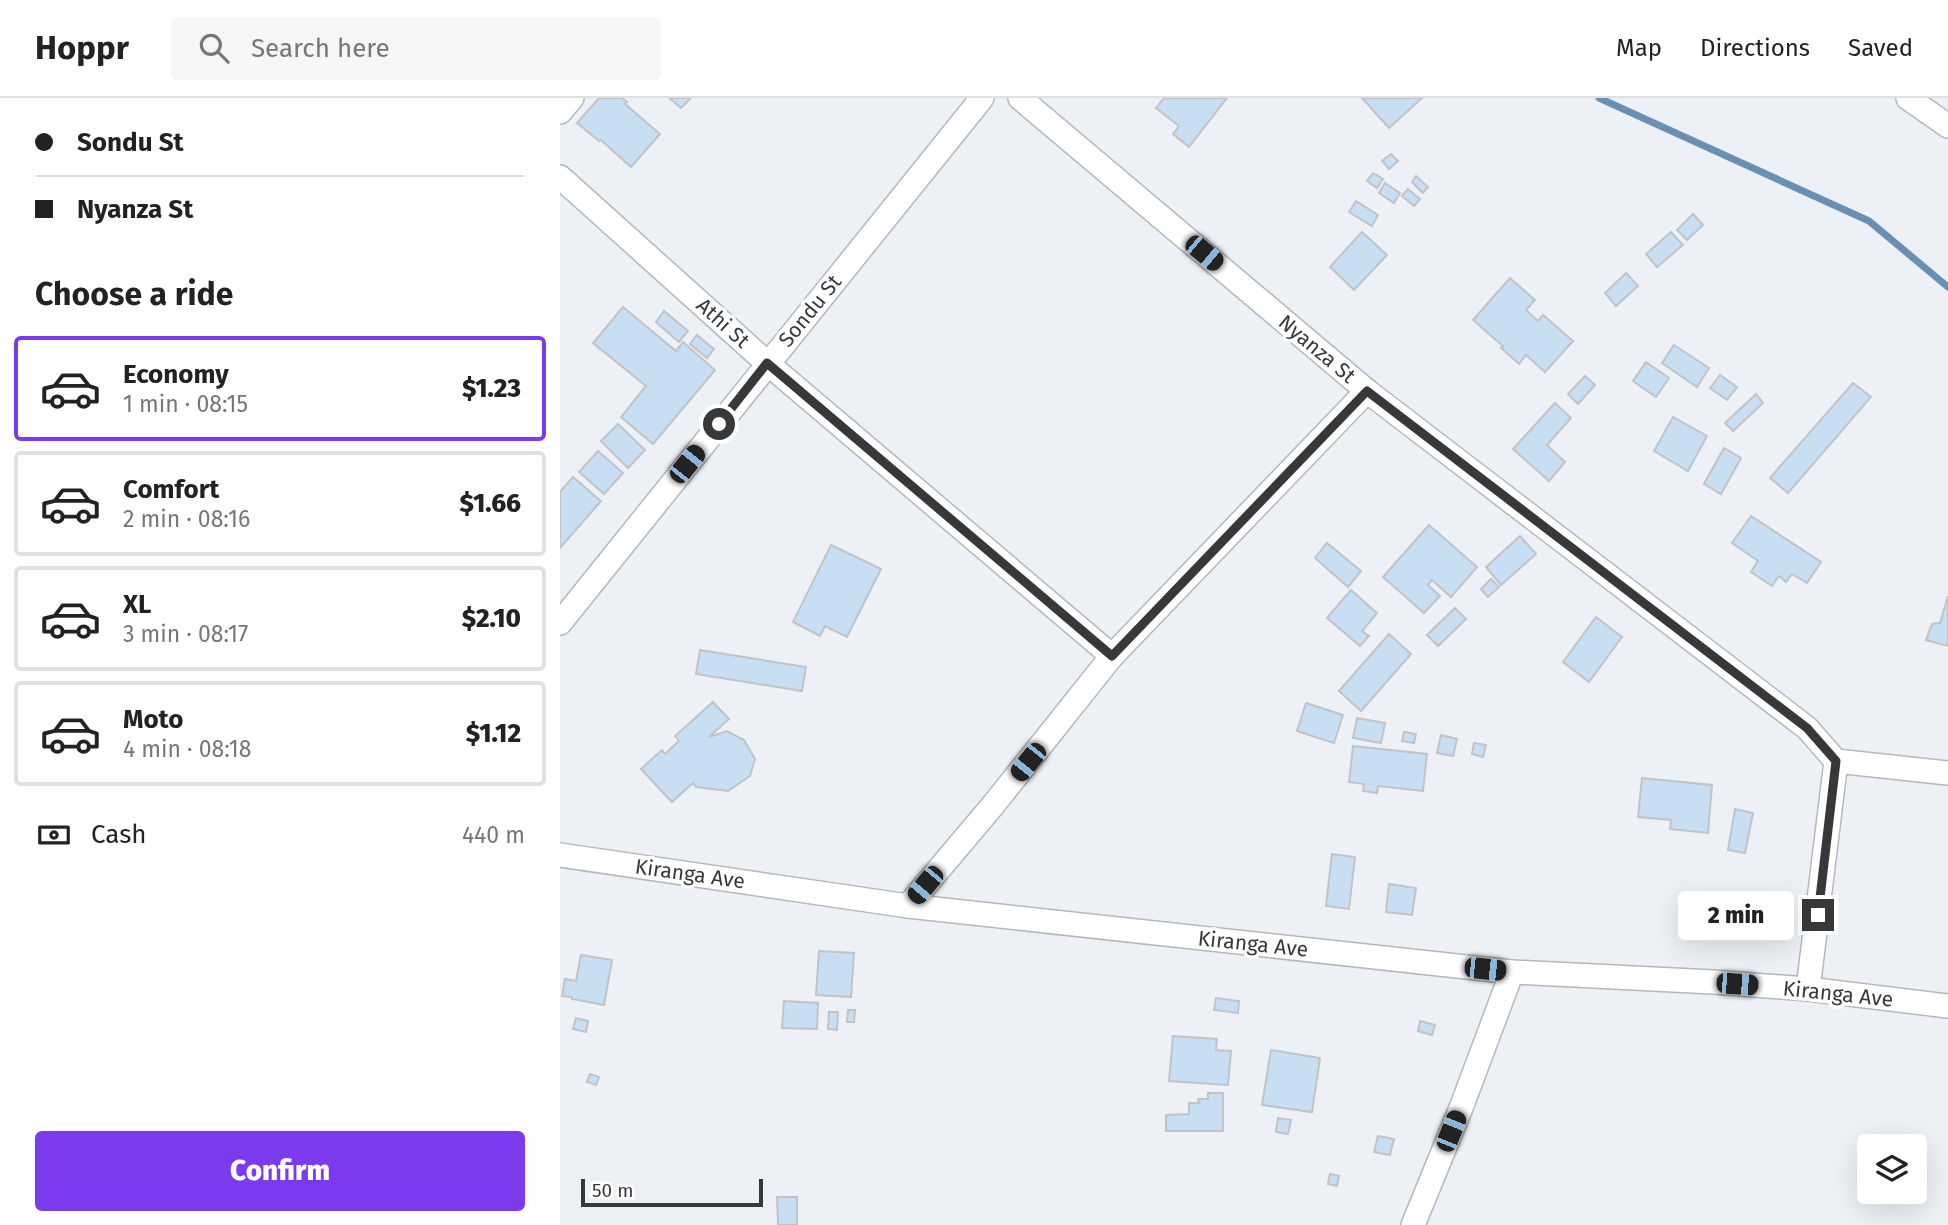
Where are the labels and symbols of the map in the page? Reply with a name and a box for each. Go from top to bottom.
car [1182,231,1227,275]
street label: Sondu St [773,269,847,352]
street label: Athi St [691,292,755,354]
street label: Nyanza St [1273,309,1361,389]
route start [703,408,735,440]
car [666,441,709,487]
car [1007,739,1050,785]
street label: Kiranga Ave [633,853,747,895]
car [904,862,947,908]
callout: 2 min [1678,890,1794,940]
route end [1802,899,1834,931]
street label: Kiranga Ave [1197,925,1309,963]
car [1464,956,1507,982]
car [1716,972,1759,996]
street label: Kiranga Ave [1782,975,1894,1013]
car [1434,1108,1469,1154]
scale bar [581,1176,763,1208]

